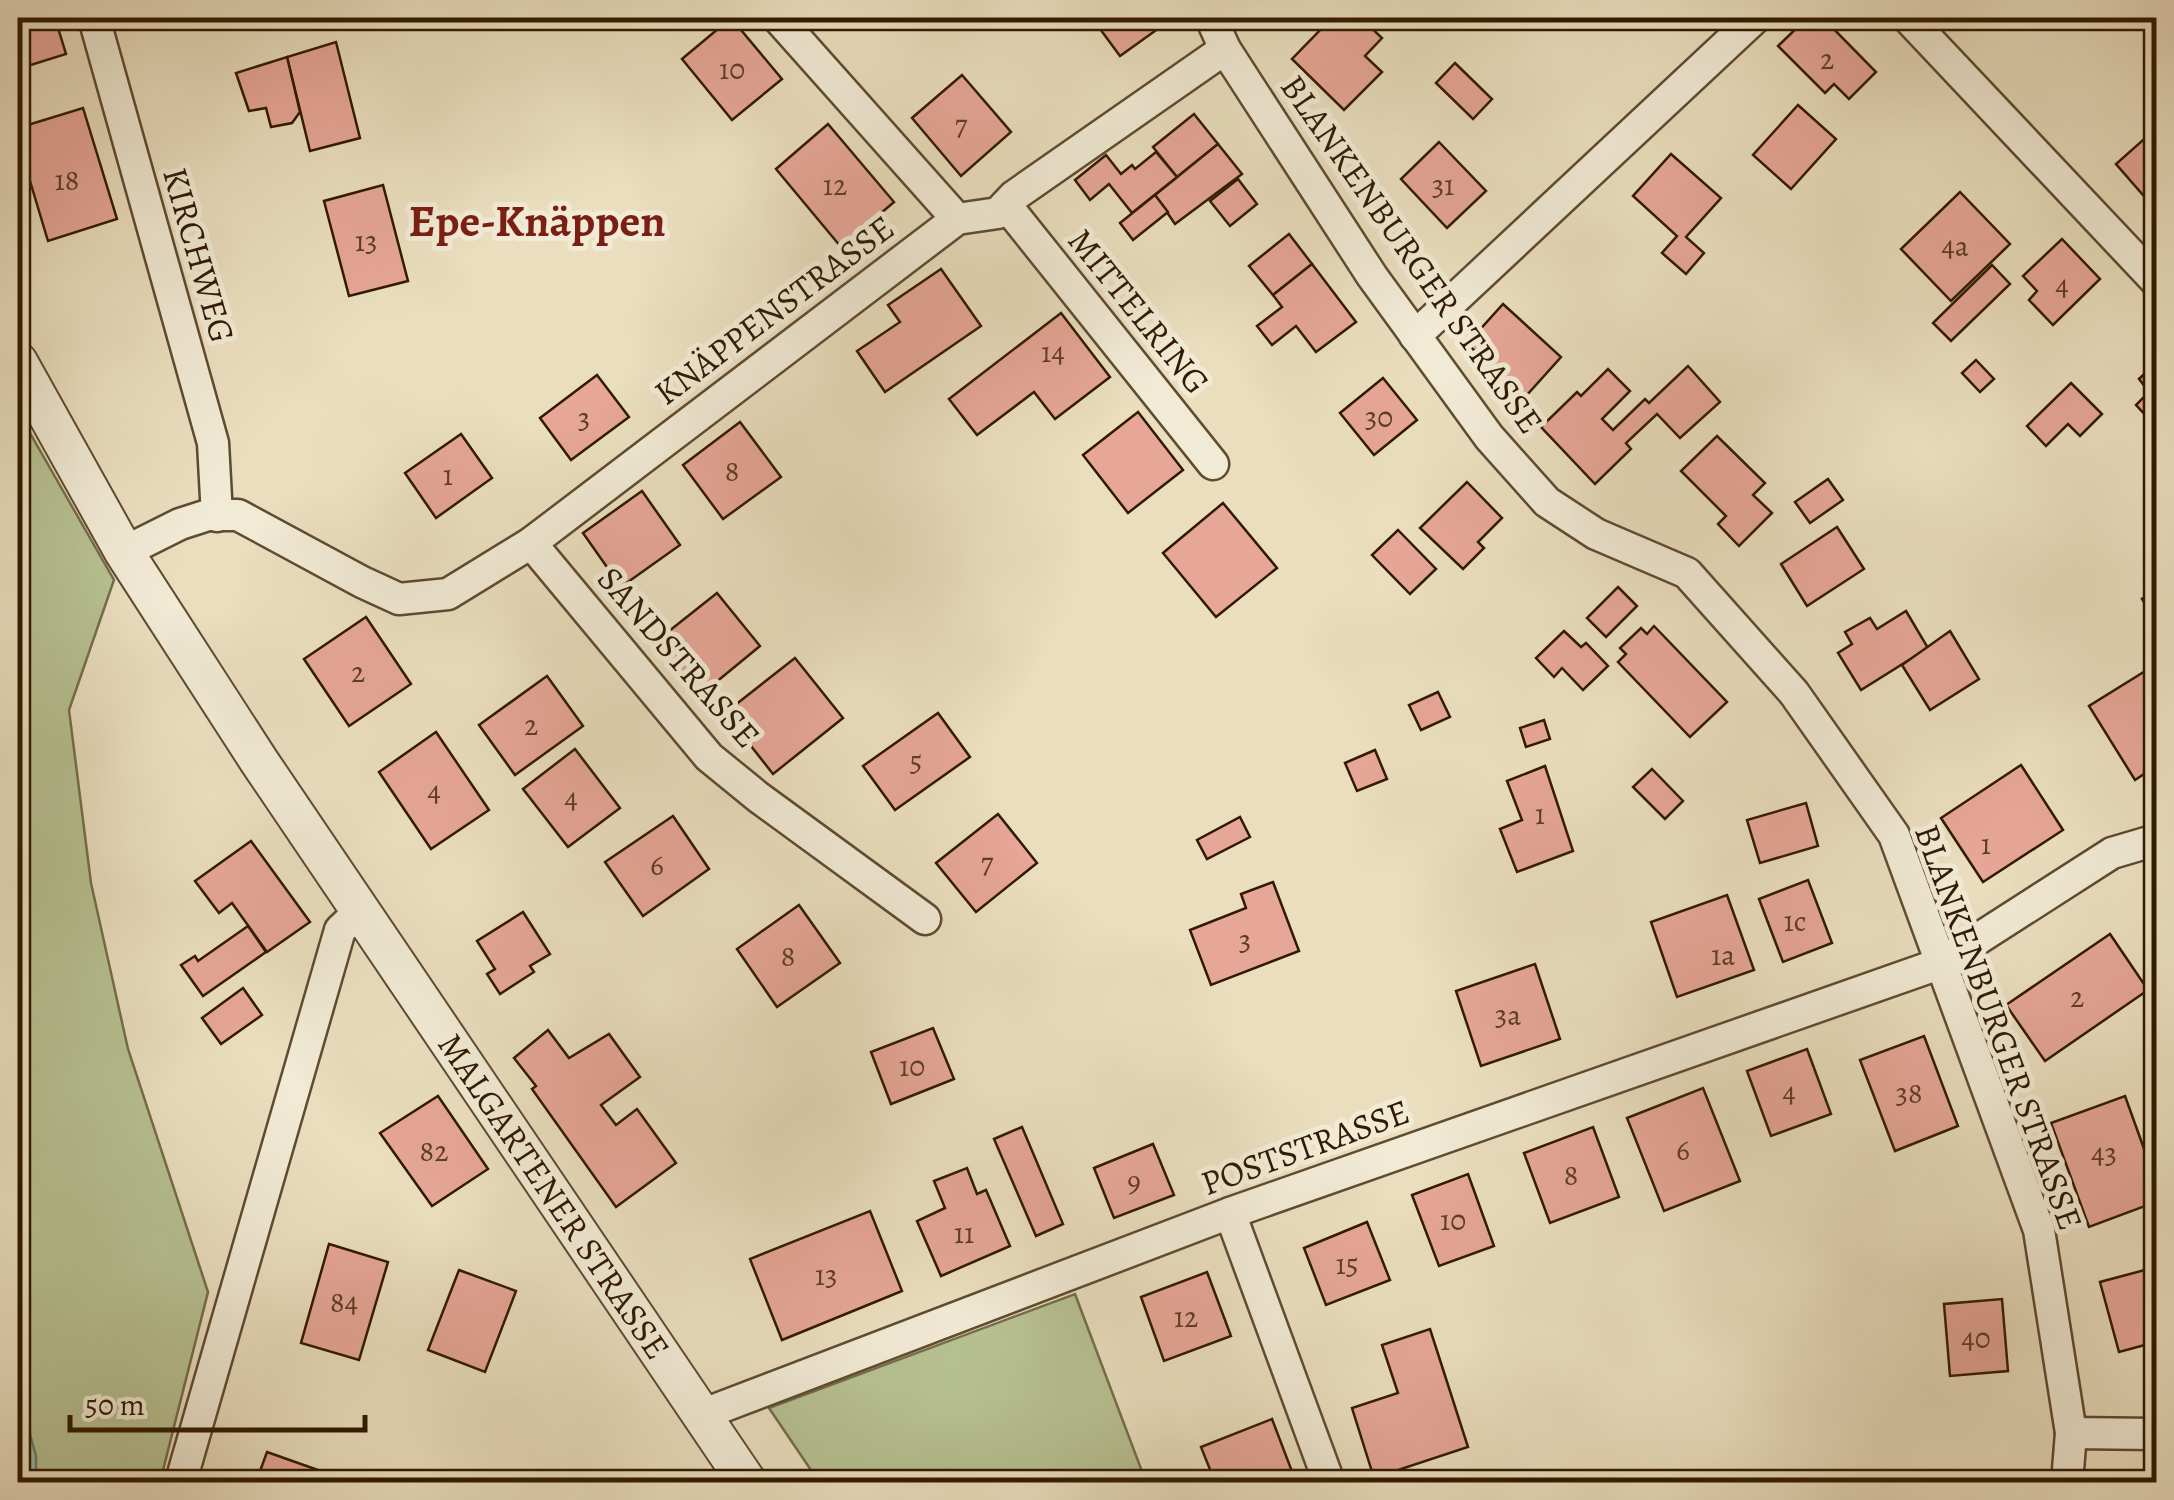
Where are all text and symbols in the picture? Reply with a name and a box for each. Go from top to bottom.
house number: 2 [1820,39,1834,79]
house number: 10 [719,49,745,89]
street label: BLANKENBURGER STRASSE [1269,65,1555,443]
house number: 7 [955,105,968,145]
house number: 18 [55,160,79,200]
street label: KIRCHWEG [151,162,247,348]
house number: 12 [823,165,847,205]
house number: 31 [1432,165,1454,205]
district label: Epe-Knäppen [408,190,666,252]
street label: KNÄPPENSTRASSE [644,204,904,416]
street label: MITTELRING [1057,218,1221,404]
house number: 13 [355,221,377,261]
house number: 4a [1941,226,1969,266]
house number: 4 [2055,265,2069,305]
house number: 14 [1041,332,1065,372]
house number: 30 [1365,397,1393,437]
house number: 3 [578,398,590,438]
house number: 8 [725,451,739,491]
house number: 1 [443,455,453,495]
street label: SANDSTRASSE [587,556,771,758]
house number: 2 [351,652,365,692]
house number: 2 [524,705,538,745]
house number: 5 [910,741,922,781]
house number: 4 [427,771,441,811]
house number: 4 [564,778,578,818]
house number: 1 [1535,794,1545,834]
street label: BLANKENBURGER STRASSE [1903,818,2095,1236]
house number: 1 [1981,824,1991,864]
house number: 7 [981,843,994,883]
house number: 6 [650,845,664,885]
house number: 1c [1784,901,1806,941]
house number: 3 [1239,920,1251,960]
house number: 1a [1711,935,1735,975]
house number: 8 [781,936,795,976]
house number: 2 [2070,977,2084,1017]
house number: 3a [1495,995,1521,1035]
street label: MALGARTENER STRASSE [427,1023,681,1369]
house number: 10 [899,1046,925,1086]
house number: 4 [1782,1072,1796,1112]
house number: 38 [1895,1073,1923,1113]
street label: POSTSTRASSE [1194,1087,1416,1207]
house number: 6 [1676,1130,1690,1170]
house number: 82 [420,1131,448,1171]
house number: 43 [2091,1133,2117,1173]
house number: 8 [1564,1155,1578,1195]
house number: 9 [1127,1162,1141,1202]
house number: 10 [1440,1200,1466,1240]
house number: 11 [954,1213,974,1253]
house number: 15 [1335,1244,1359,1284]
house number: 13 [815,1255,837,1295]
house number: 84 [330,1282,358,1322]
house number: 12 [1174,1297,1198,1337]
house number: 40 [1961,1318,1991,1358]
scale bar [70,1370,365,1432]
text: 50 m [85,1385,145,1425]

